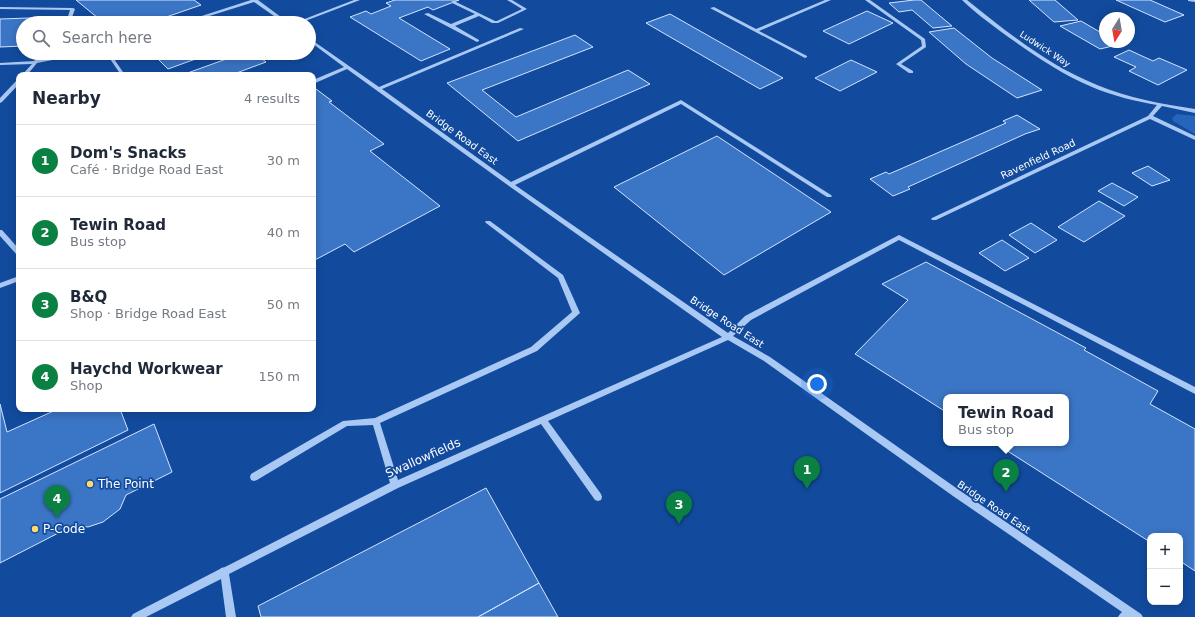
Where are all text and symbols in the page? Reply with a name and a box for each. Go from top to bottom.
north arrow [1099,12,1135,48]
search box [16,16,316,60]
icon: search [30,27,52,49]
text: Search here [62,29,152,47]
street label: Ludwick Way [1018,29,1073,69]
text: Nearby [32,88,101,108]
text: 4 results [244,91,300,106]
street label: Bridge Road East [424,107,500,167]
street label: Ravenfield Road [999,137,1077,181]
text: Dom's Snacks [70,144,187,162]
text: 1 [40,153,50,168]
text: 30 m [267,153,300,168]
text: Café · Bridge Road East [70,162,223,177]
text: Tewin Road [70,216,166,234]
text: 2 [40,225,50,240]
text: 40 m [267,225,300,240]
text: Bus stop [70,234,126,249]
text: B&Q [70,288,107,306]
street label: Bridge Road East [688,294,766,350]
text: 3 [40,297,50,312]
text: 50 m [267,297,300,312]
text: Shop · Bridge Road East [70,306,226,321]
text: Haychd Workwear [70,360,223,378]
text: 4 [40,369,50,384]
text: 150 m [258,369,300,384]
your location [807,374,827,394]
text: Shop [70,378,103,393]
popup [943,394,1069,446]
text: Tewin Road [958,404,1054,422]
text: Bus stop [958,422,1014,437]
street label: Swallowfields [383,435,463,481]
pin: 1 [794,456,820,489]
pin: 2 [993,459,1019,492]
place label: The Point [97,477,154,491]
street label: Bridge Road East [955,478,1033,536]
marker: The Point [85,479,95,489]
pin: 4 [44,485,70,518]
pin: 3 [666,491,692,524]
place label: P-Code [43,522,85,536]
marker: P-Code [30,524,40,534]
map controls [1147,533,1183,605]
button: + [1147,533,1183,569]
button: − [1147,569,1183,605]

